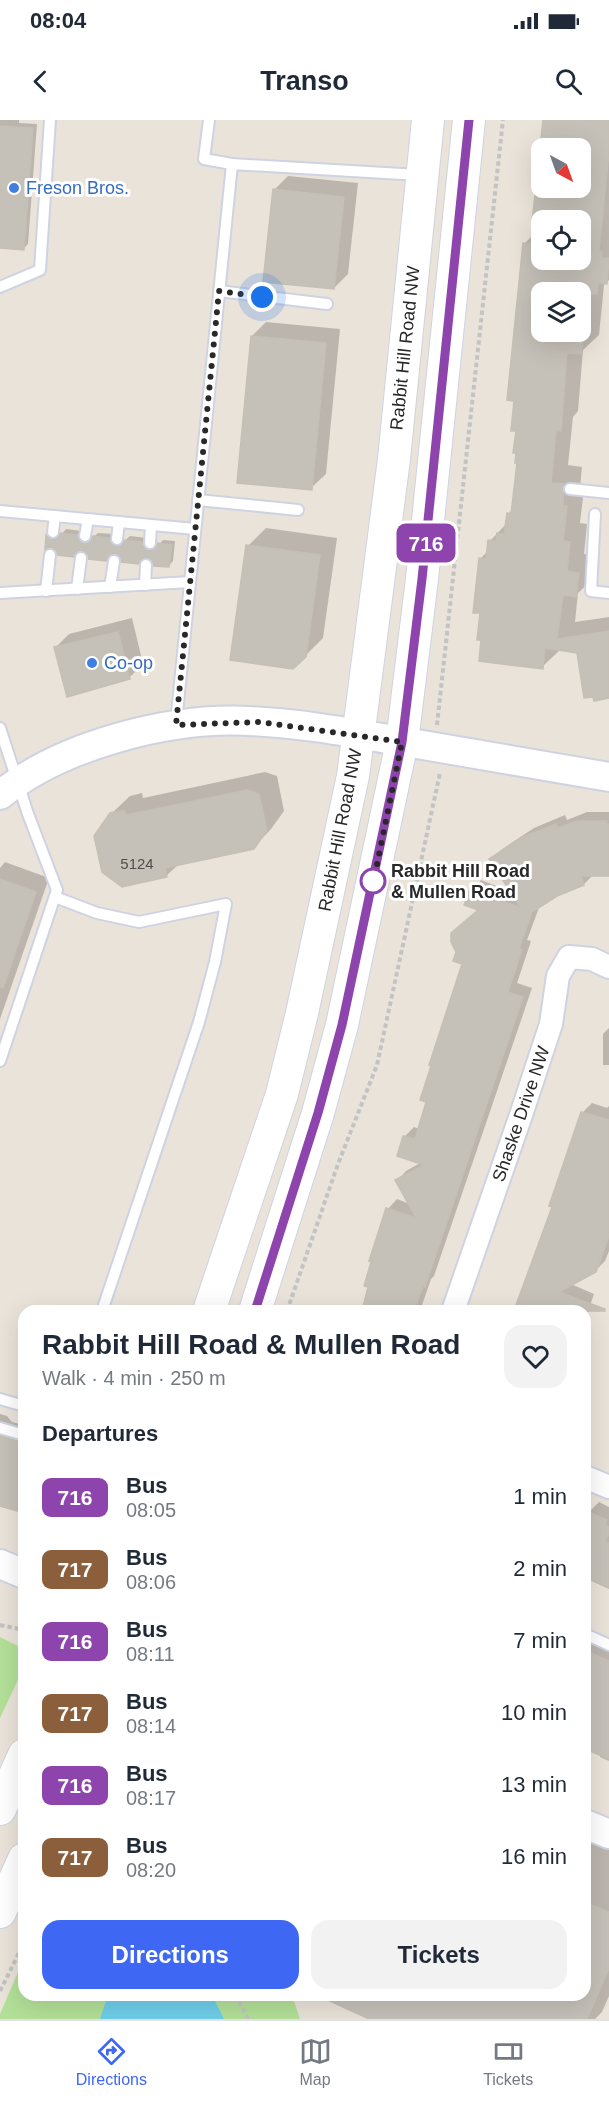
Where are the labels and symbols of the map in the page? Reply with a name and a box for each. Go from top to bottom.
north arrow [531,138,591,198]
place label: Freson Bros. [26,178,129,198]
marker: Freson Bros. [7,181,21,195]
street label: Rabbit Hill Road NW [386,265,424,431]
your location [247,282,277,312]
line badge: 716 [392,524,460,562]
place label: Co-op [104,653,153,673]
marker: Co-op [85,656,99,670]
street label: Rabbit Hill Road NW [314,747,366,913]
house number: 5124 [120,855,154,872]
place label: Rabbit Hill Road & Mullen Road [391,861,530,902]
marker: Rabbit Hill Road & Mullen Road [360,868,386,894]
street label: Shaske Drive NW [488,1044,554,1184]

